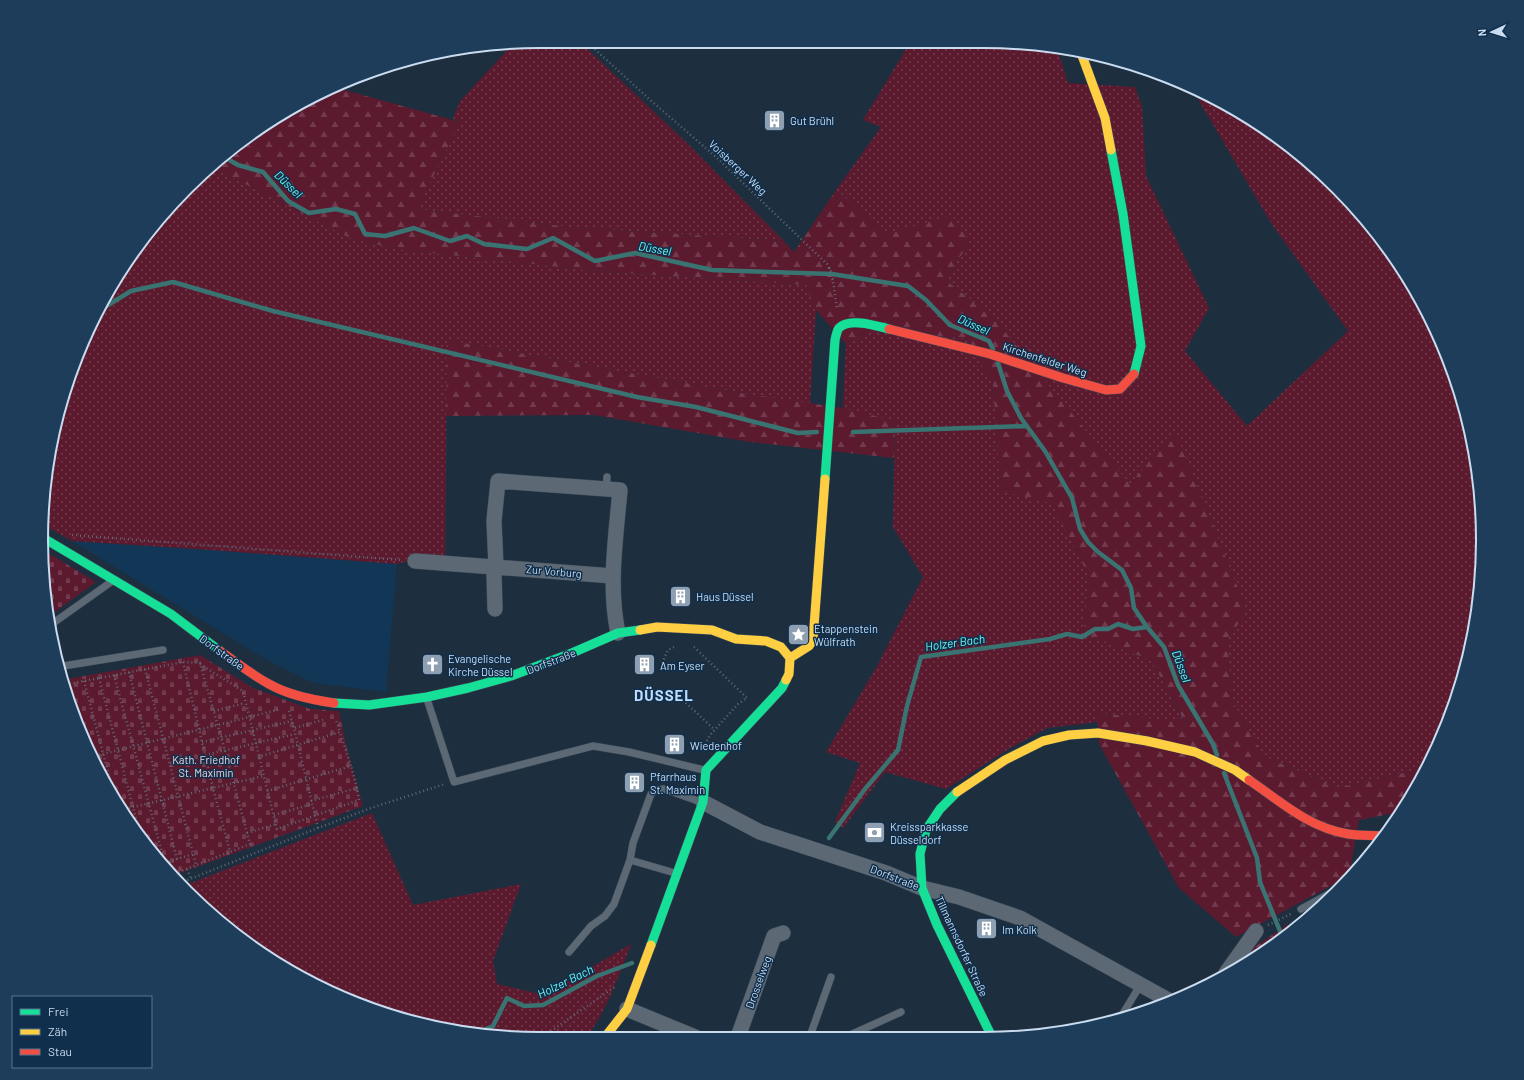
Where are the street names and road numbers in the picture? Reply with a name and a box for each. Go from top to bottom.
street label: Voisberger Weg [706,137,770,197]
street label: Kirchenfelder Weg [1001,339,1089,379]
street label: Zur Vorburg [526,562,582,580]
street label: Dorfstraße [197,632,247,672]
street label: Dorfstraße [525,646,578,676]
street label: Dorfstraße [869,862,922,892]
street label: Tillmannsdorfer Straße [933,894,991,998]
street label: Drosselweg [742,954,774,1010]

